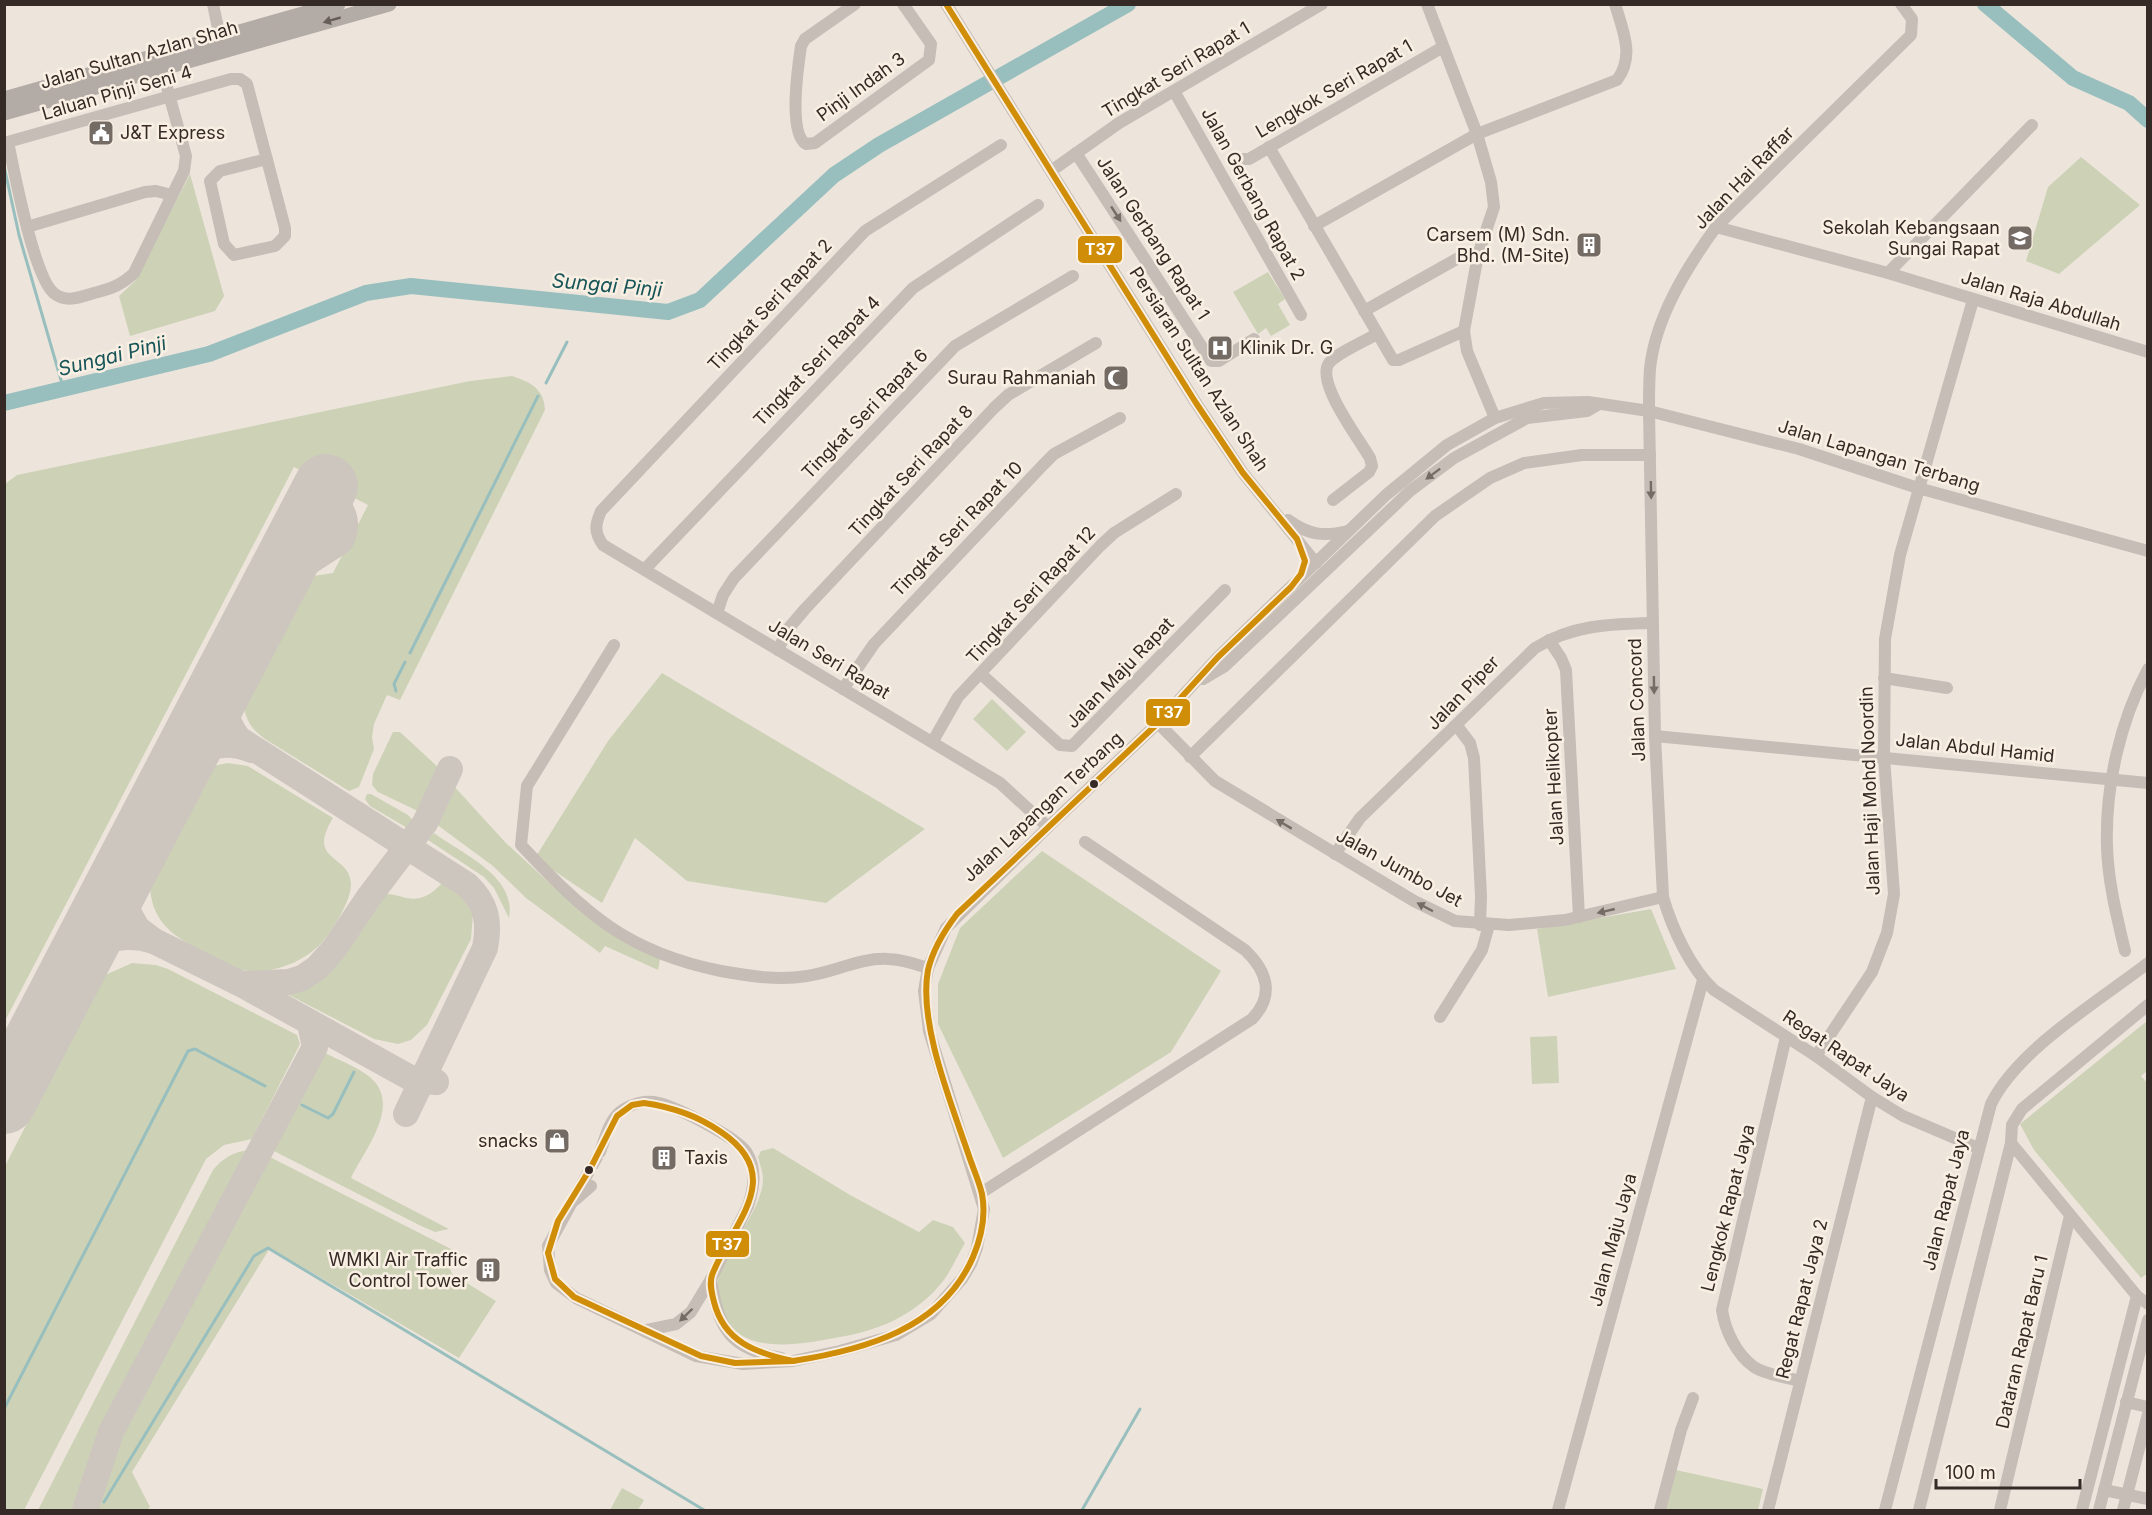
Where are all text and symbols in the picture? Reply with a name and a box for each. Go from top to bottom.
street label: Jalan Sultan Azlan Shah [38,16,240,93]
one-way arrow [323,16,341,26]
street label: Tingkat Seri Rapat 1 [1098,17,1253,122]
street label: Lengkok Seri Rapat 1 [1252,35,1416,142]
street label: Pinji Indah 3 [813,48,909,126]
street label: Laluan Pinji Seni 4 [39,61,194,124]
street label: Jalan Gerbang Rapat 2 [1197,104,1310,284]
public building icon: J&T Express [86,118,116,148]
place label: J&T Express [120,122,225,143]
street label: Jalan Hai Raffar [1689,122,1798,233]
street label: Jalan Gerbang Rapat 1 [1093,152,1214,323]
one-way arrow [1110,206,1121,222]
place label: Sekolah Kebangsaan Sungai Rapat [1822,217,2000,259]
school or university icon: Sekolah Kebangsaan Sungai Rapat [2005,223,2035,253]
place label: Carsem (M) Sdn. Bhd. (M-Site) [1426,224,1570,266]
building icon: Carsem (M) Sdn. Bhd. (M-Site) [1574,230,1604,260]
street label: Tingkat Seri Rapat 2 [703,235,836,375]
line badge: T37 [1077,235,1123,264]
text: T37 [1085,239,1115,259]
street label: Persiaran Sultan Azlan Shah [1125,263,1273,475]
street label: Jalan Raja Abdullah [1959,266,2124,335]
water label: Sungai Pinji [551,268,664,302]
street label: Tingkat Seri Rapat 4 [749,291,884,430]
water label: Sungai Pinji [55,331,170,381]
hospital icon: Klinik Dr. G [1205,333,1235,363]
place label: Klinik Dr. G [1240,337,1333,358]
street label: Tingkat Seri Rapat 6 [797,344,932,483]
mosque icon: Surau Rahmaniah [1101,363,1131,393]
place label: Surau Rahmaniah [947,367,1096,388]
street label: Tingkat Seri Rapat 8 [844,401,977,541]
street label: Jalan Lapangan Terbang [1775,415,1983,496]
street label: Tingkat Seri Rapat 10 [887,457,1027,601]
one-way arrow [1425,467,1441,480]
one-way arrow [1646,481,1655,500]
street label: Tingkat Seri Rapat 12 [962,522,1099,667]
street label: Jalan Maju Rapat [1061,613,1178,732]
street label: Jalan Seri Rapat [765,614,894,703]
street label: Jalan Concord [1624,638,1649,762]
street label: Jalan Piper [1422,651,1503,734]
one-way arrow [1649,675,1659,694]
street label: Jalan Haji Mohd Noordin [1855,686,1884,896]
line badge: T37 [1145,698,1191,727]
text: T37 [1153,702,1183,722]
street label: Jalan Helikopter [1539,708,1568,846]
street label: Jalan Lapangan Terbang [959,727,1127,886]
street label: Jalan Abdul Hamid [1895,729,2056,766]
unlabelled marker [1088,778,1100,790]
one-way arrow [1276,818,1292,829]
street label: Jalan Jumbo Jet [1333,824,1466,911]
one-way arrow [1417,902,1434,912]
one-way arrow [1597,906,1615,916]
street label: Regat Rapat Jaya [1779,1005,1914,1106]
street label: Lengkok Rapat Jaya [1697,1122,1758,1294]
shop icon: snacks [542,1126,572,1156]
street label: Jalan Rapat Jaya [1918,1127,1973,1273]
place label: snacks [478,1130,538,1151]
building icon: Taxis [649,1143,679,1173]
place label: Taxis [684,1147,728,1168]
unlabelled marker [583,1164,595,1176]
street label: Jalan Maju Jaya [1585,1171,1640,1309]
street label: Regat Rapat Jaya 2 [1771,1217,1832,1381]
line badge: T37 [705,1230,750,1258]
text: T37 [712,1234,742,1254]
place label: WMKI Air Traffic Control Tower [329,1249,468,1291]
street label: Dataran Rapat Baru 1 [1991,1253,2052,1431]
building icon: WMKI Air Traffic Control Tower [473,1255,503,1285]
one-way arrow [678,1308,693,1322]
scale bar [1936,1452,2080,1490]
text: 100 m [1945,1462,1996,1483]

